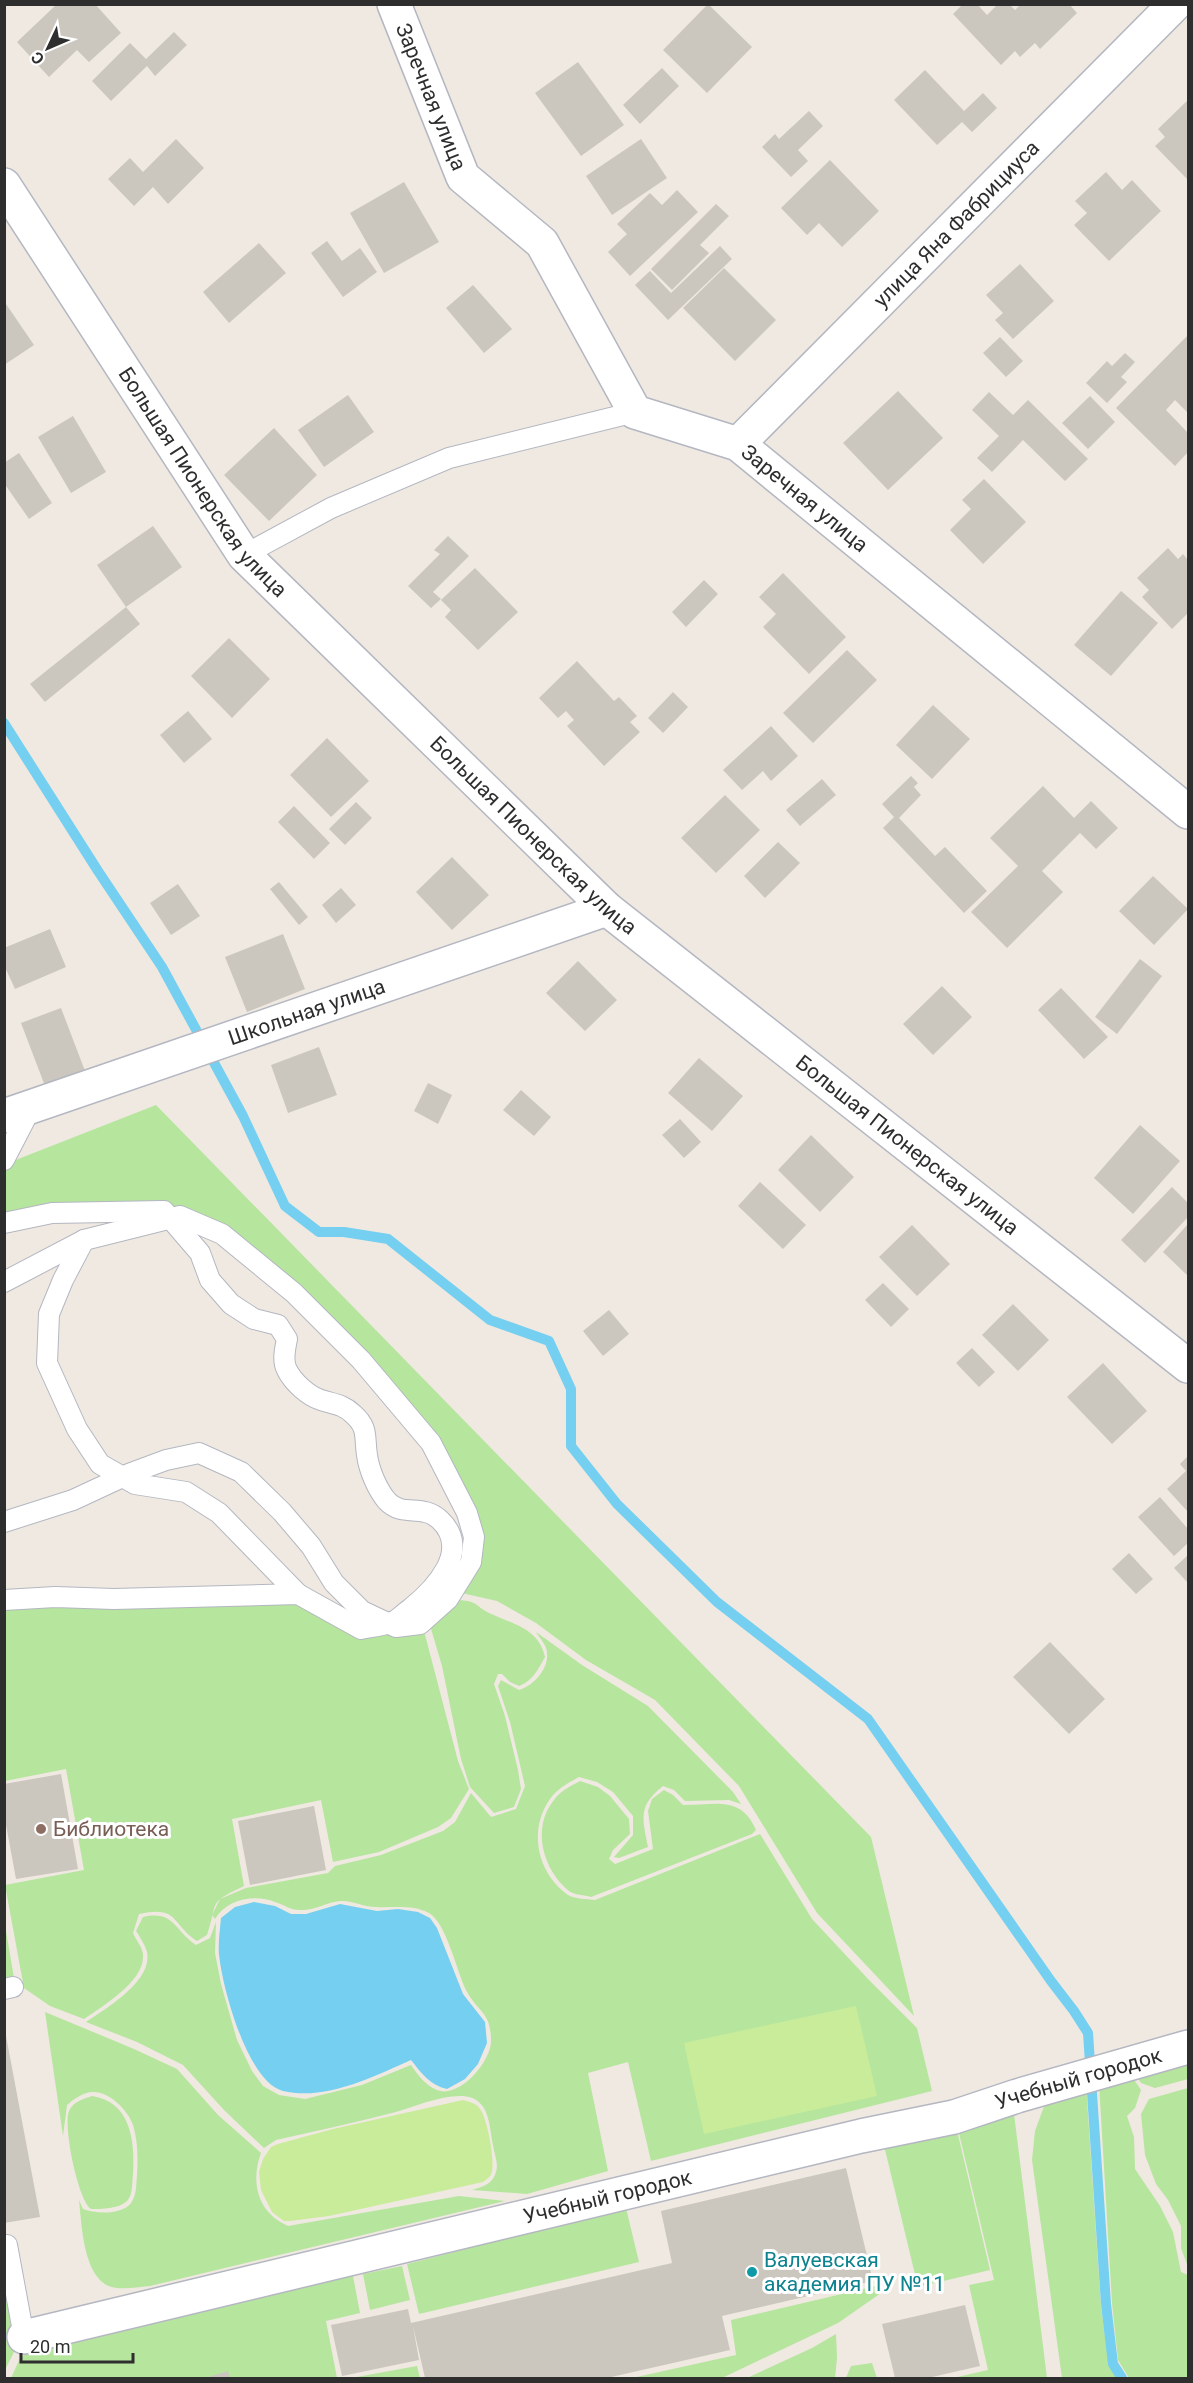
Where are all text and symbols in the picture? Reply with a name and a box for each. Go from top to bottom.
north arrow [18,18,78,78]
street label: Заречная улица [391,20,471,174]
text: С [27,48,48,68]
street label: улица Яна Фабрициуса [869,136,1044,312]
street label: Большая Пионерская улица [114,363,292,602]
street label: Заречная улица [737,440,873,557]
street label: Большая Пионерская улица [425,731,641,939]
street label: Школьная улица [225,974,388,1050]
street label: Большая Пионерская улица [791,1050,1023,1240]
place label: Библиотека [53,1817,169,1841]
marker: Библиотека [34,1822,48,1836]
street label: Учебный городок [992,2043,1165,2114]
street label: Учебный городок [521,2165,695,2229]
place label: Валуевская академия ПУ №11 [764,2248,945,2296]
marker: Валуевская академия ПУ №11 [745,2265,759,2279]
scale bar [21,2326,134,2364]
text: 20 m [30,2336,70,2357]

